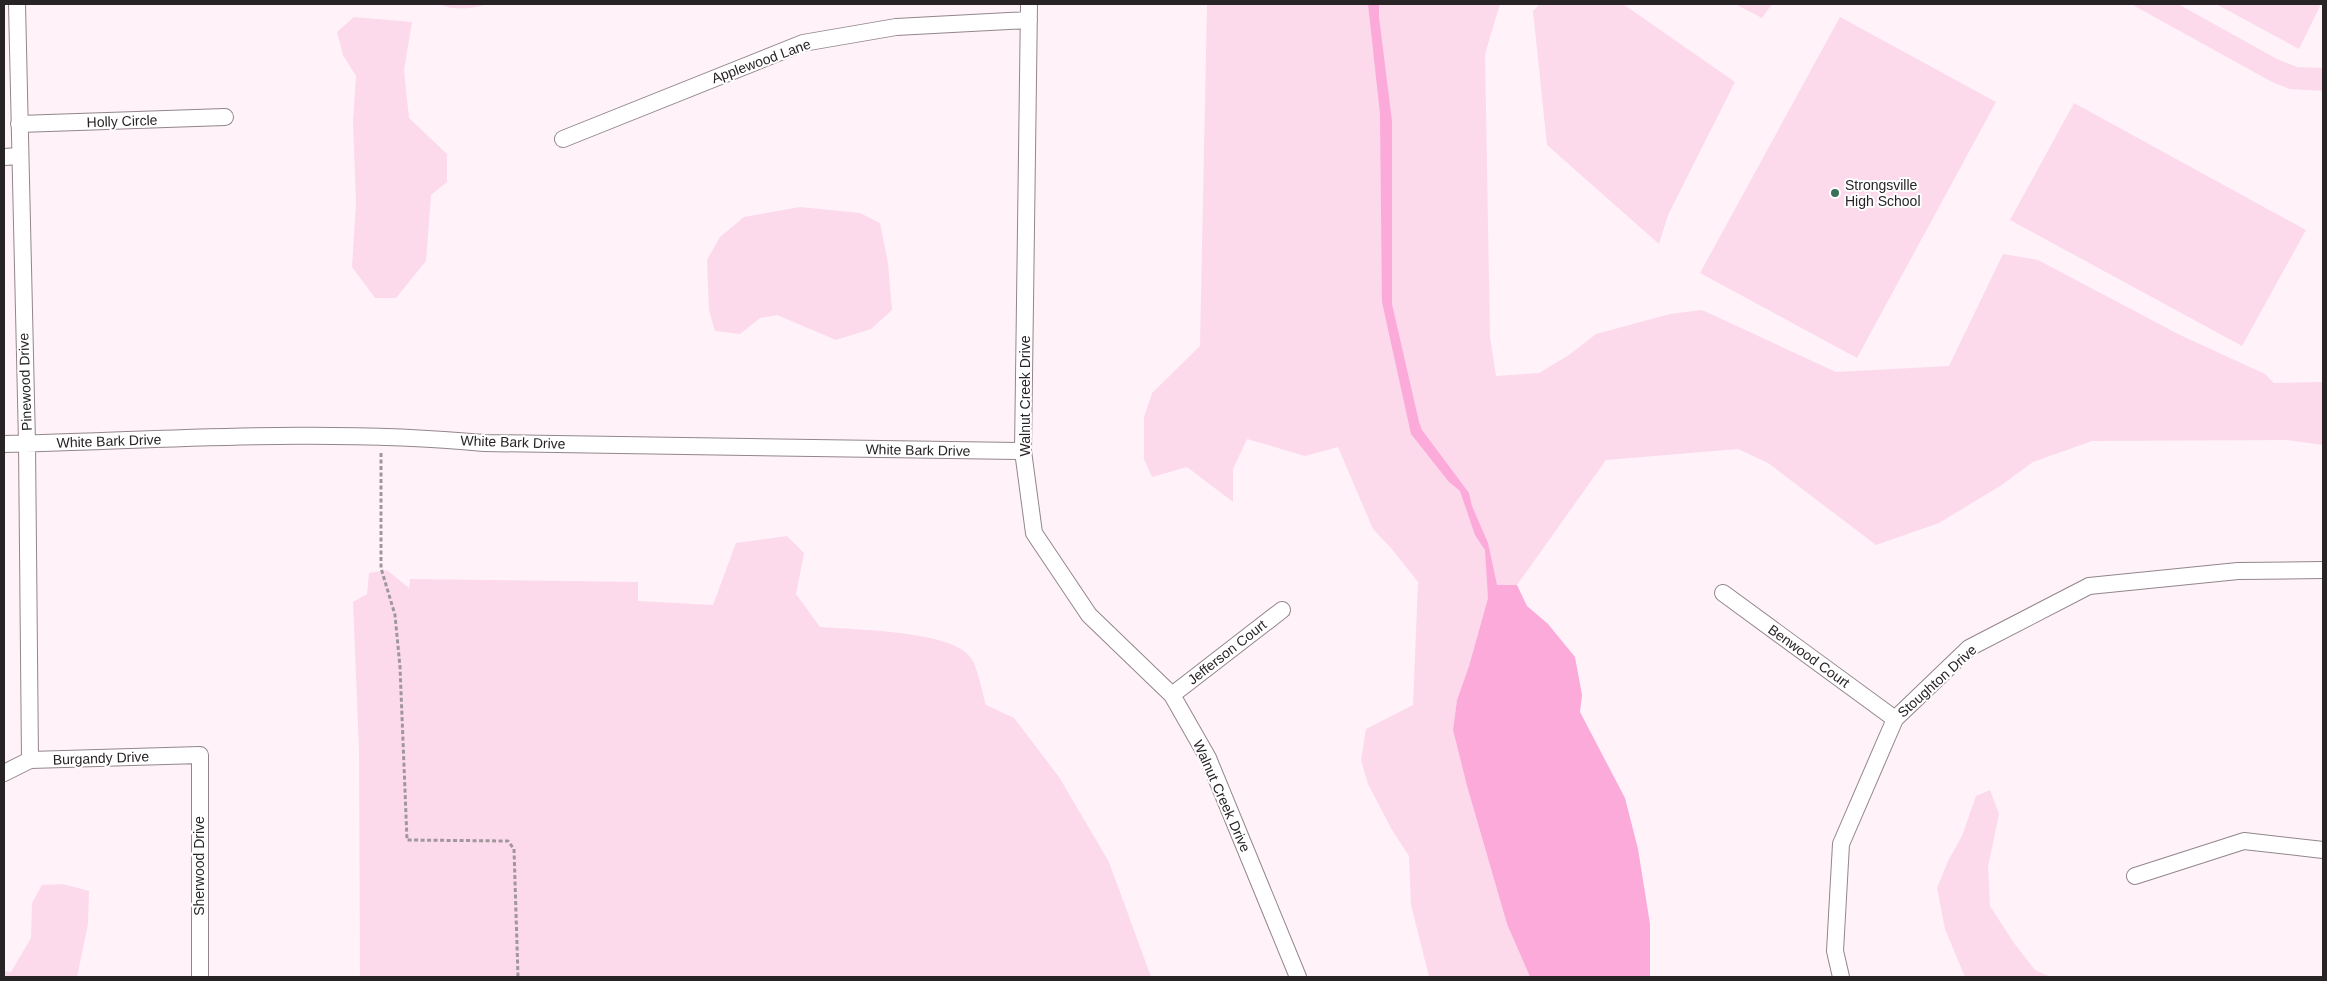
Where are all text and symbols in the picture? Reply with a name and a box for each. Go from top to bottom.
street label: Applewood Lane [709,36,813,86]
street label: Holly Circle [86,112,158,130]
place label: Strongsville High School [1845,177,1921,209]
marker: Strongsville High School [1829,187,1841,199]
street label: Pinewood Drive [15,333,35,431]
street label: Walnut Creek Drive [1017,335,1033,456]
street label: White Bark Drive [56,431,162,451]
street label: White Bark Drive [460,432,566,452]
street label: White Bark Drive [865,441,971,459]
street label: Jefferson Court [1184,616,1270,688]
street label: Benwood Court [1765,621,1853,691]
street label: Stoughton Drive [1894,641,1980,721]
street label: Walnut Creek Drive [1190,738,1254,855]
street label: Burgandy Drive [53,748,150,768]
street label: Sherwood Drive [191,816,207,916]

